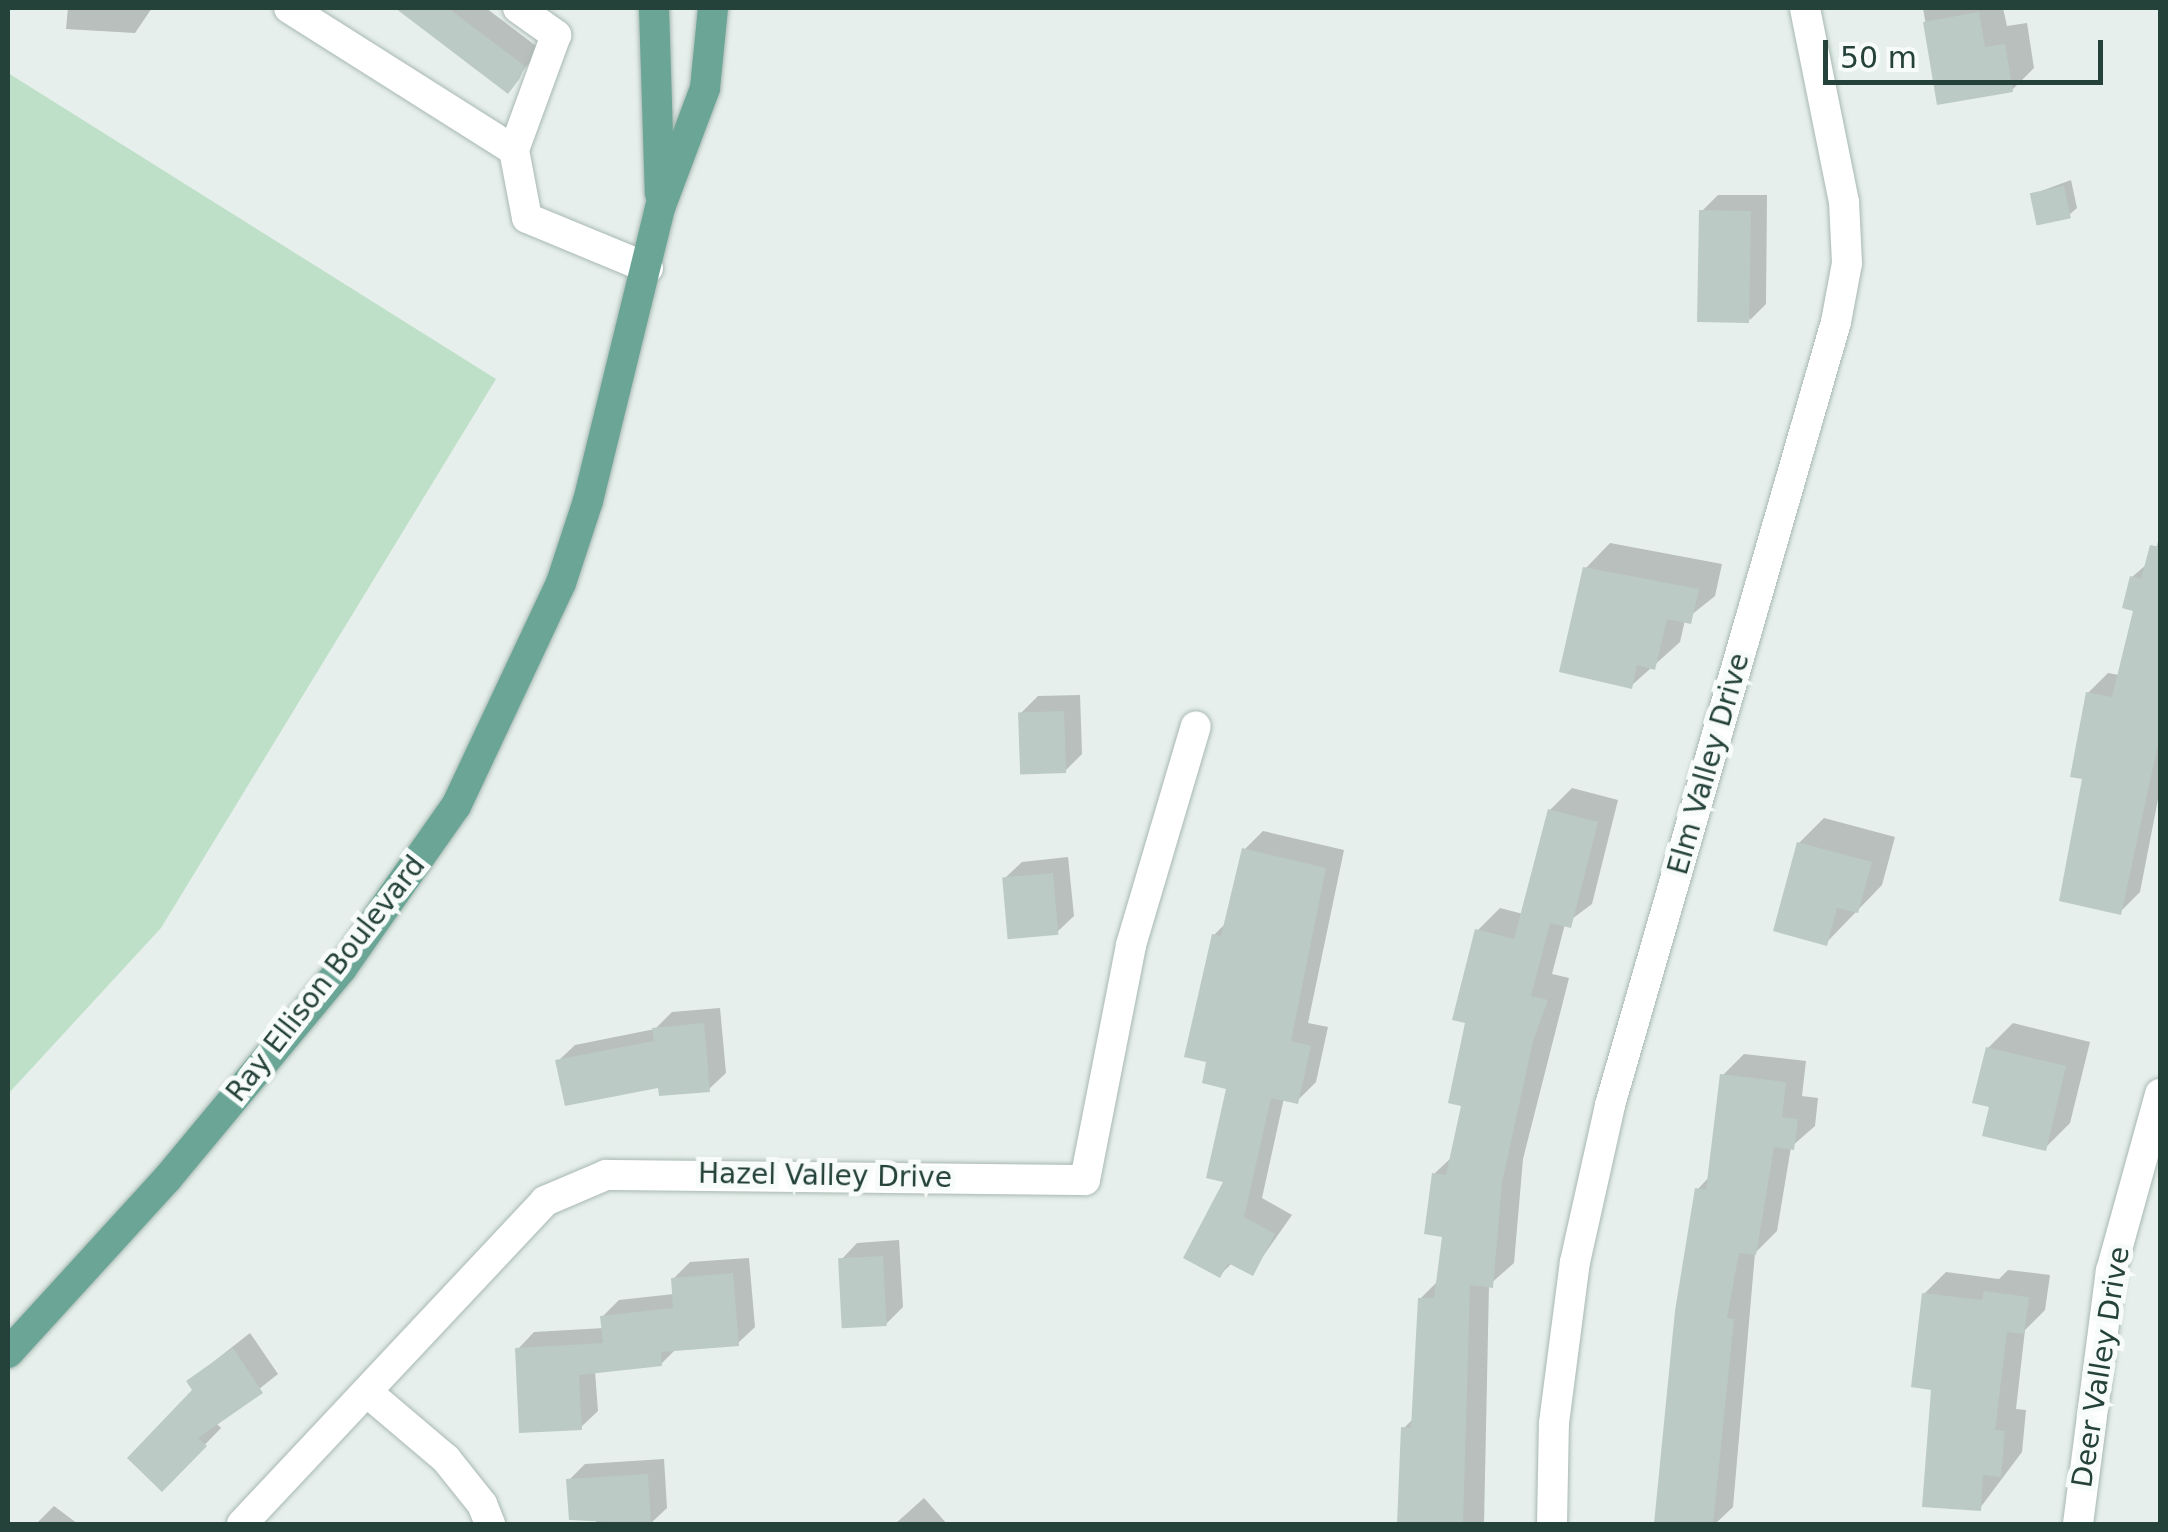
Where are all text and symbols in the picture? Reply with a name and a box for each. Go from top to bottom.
scale bar [1828,20,2108,82]
text: 50 m [1840,40,1917,75]
street label: Elm Valley Drive [1661,649,1757,879]
street label: Ray Ellison Boulevard [220,849,432,1109]
street label: Hazel Valley Drive [698,1157,952,1195]
street label: Deer Valley Drive [2065,1244,2137,1490]

